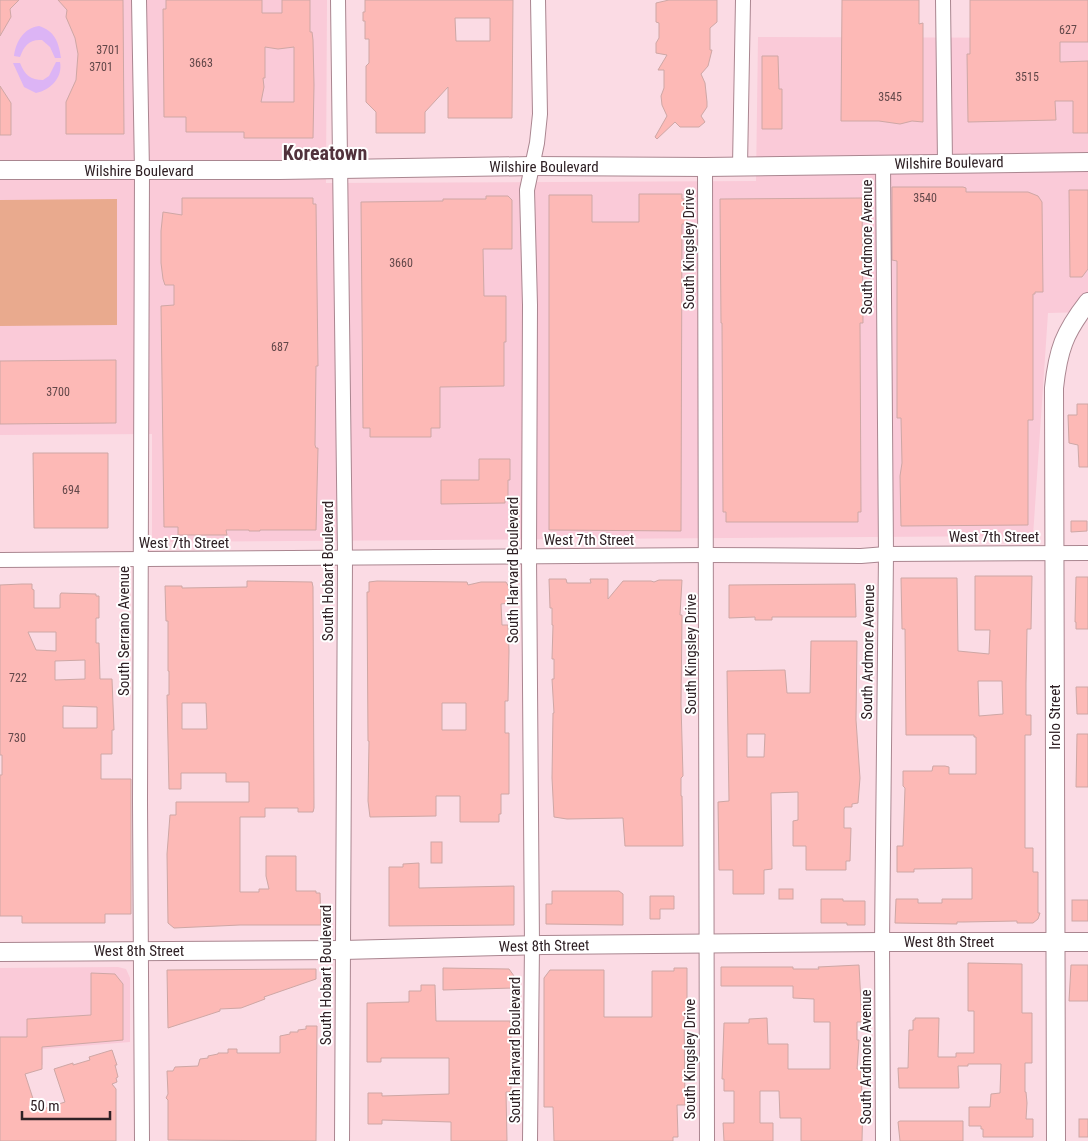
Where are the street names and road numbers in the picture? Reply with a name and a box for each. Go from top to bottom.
street label: Wilshire Boulevard [894,153,1004,173]
street label: Wilshire Boulevard [489,158,599,176]
street label: Wilshire Boulevard [84,162,194,180]
street label: South Ardmore Avenue [858,179,876,315]
street label: South Kingsley Drive [680,189,698,309]
street label: South Harvard Boulevard [504,497,522,643]
street label: South Hobart Boulevard [319,501,337,641]
street label: West 7th Street [949,528,1039,546]
street label: West 7th Street [544,531,634,549]
street label: West 7th Street [139,534,229,552]
street label: South Serrano Avenue [115,566,133,696]
street label: South Ardmore Avenue [858,584,878,720]
street label: South Kingsley Drive [682,594,700,714]
street label: Irolo Street [1046,684,1064,750]
street label: South Hobart Boulevard [317,905,335,1045]
street label: West 8th Street [904,933,994,951]
street label: West 8th Street [499,936,589,956]
street label: West 8th Street [94,942,184,960]
street label: South Harvard Boulevard [506,977,524,1123]
street label: South Ardmore Avenue [857,989,875,1125]
street label: South Kingsley Drive [681,999,699,1119]

